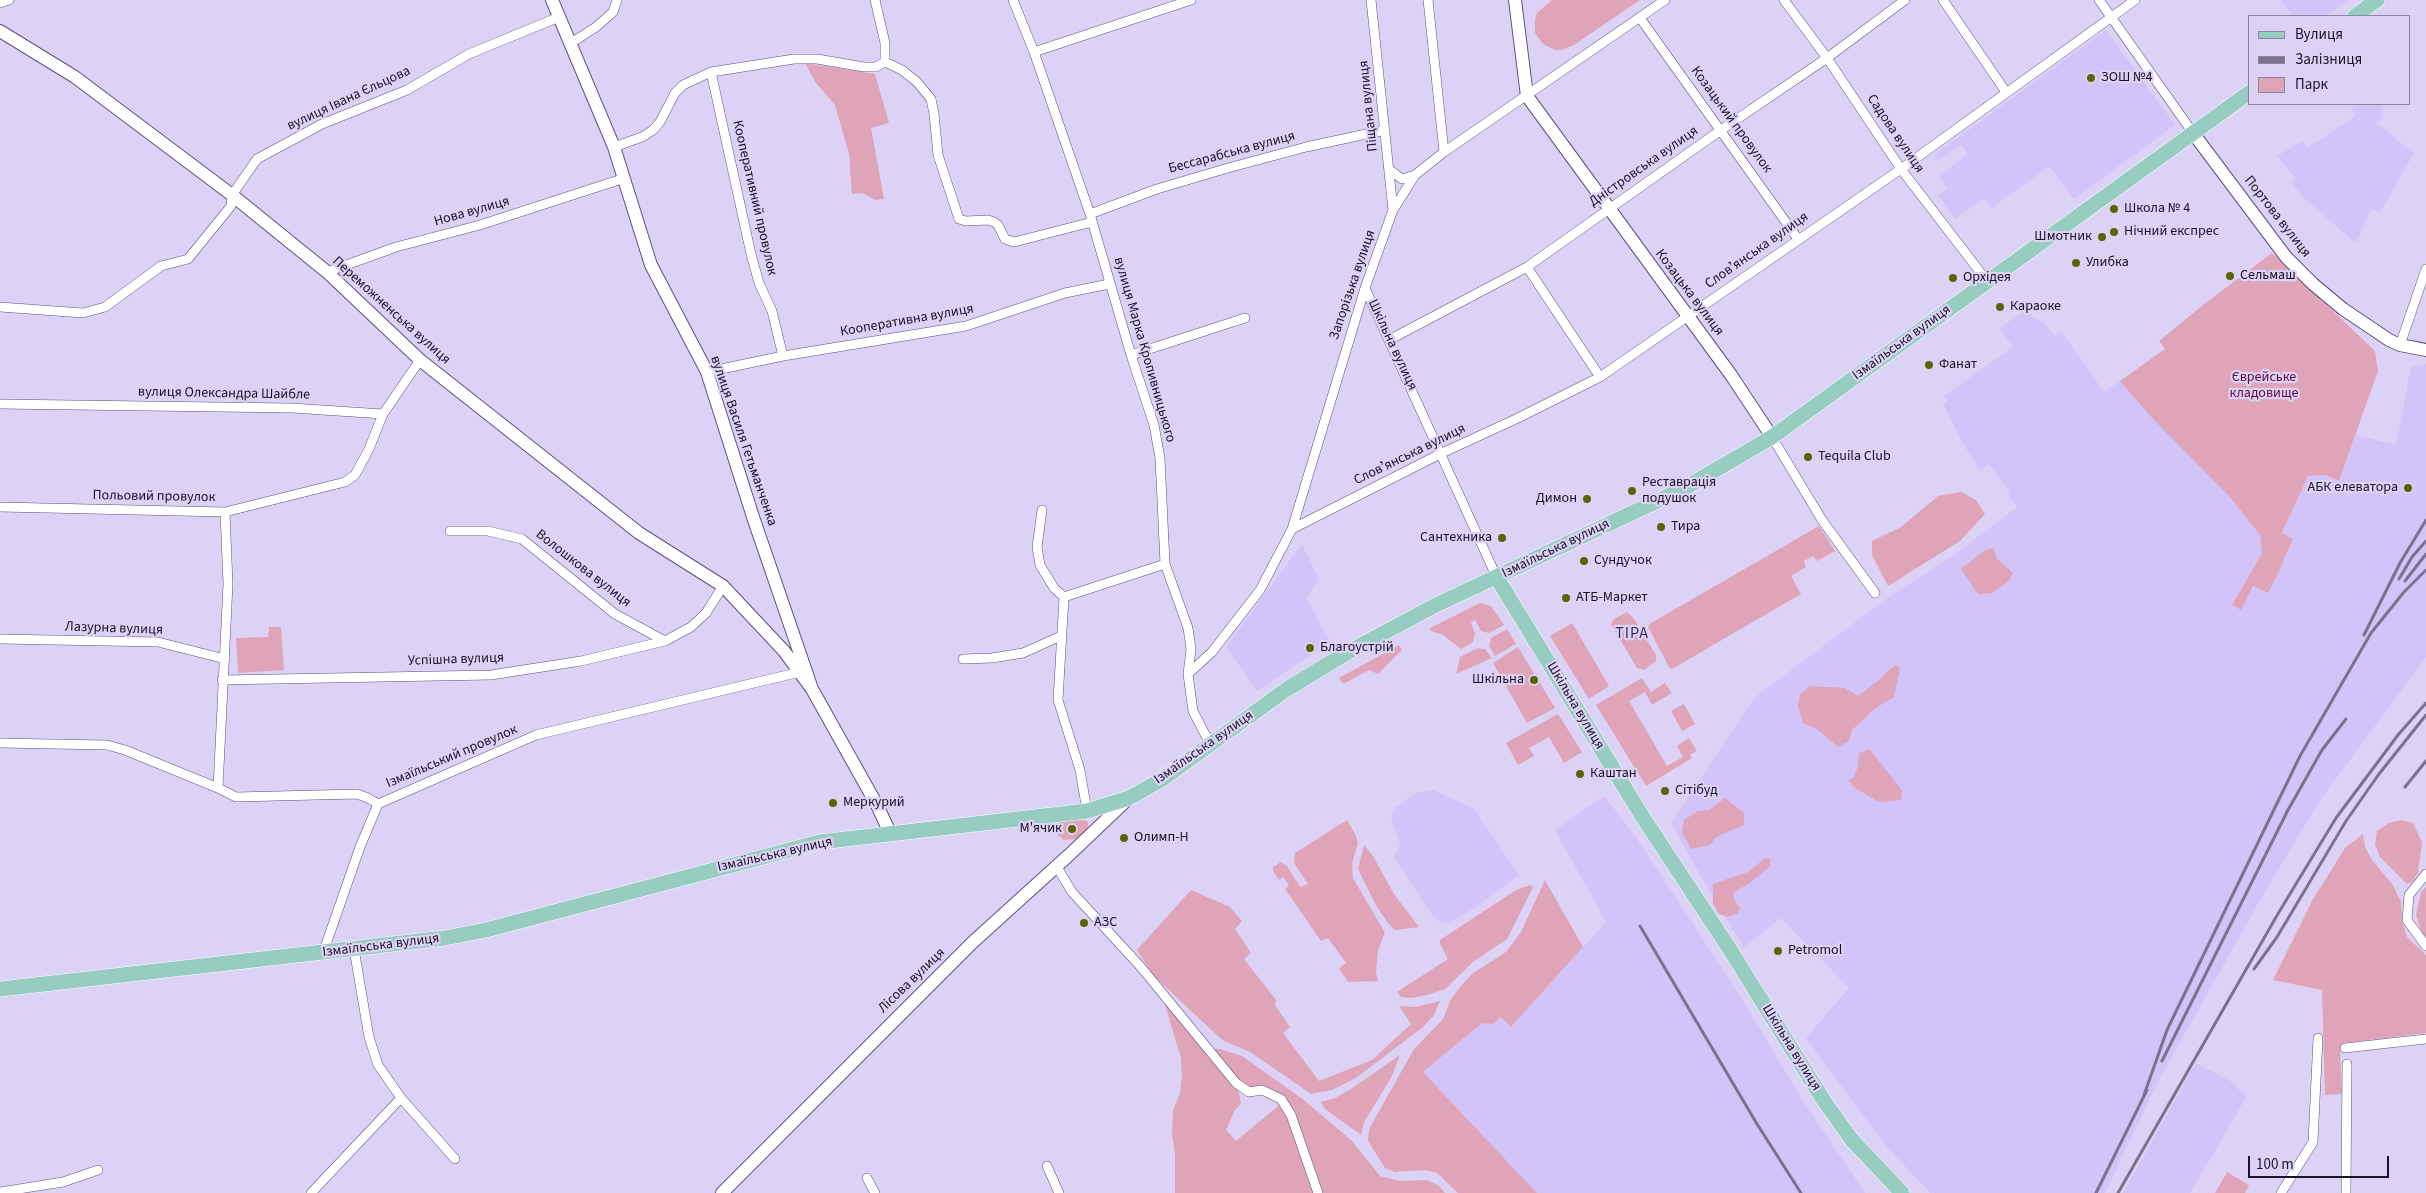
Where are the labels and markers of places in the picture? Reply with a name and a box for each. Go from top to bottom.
place label: ЗОШ №4 [2101,70,2153,86]
marker: ЗОШ №4 [2085,72,2097,84]
place label: Школа № 4 [2124,201,2190,217]
marker: Школа № 4 [2108,203,2120,215]
place label: Нічний експрес [2124,224,2219,240]
marker: Нічний експрес [2108,226,2120,238]
place label: Шмотник [2034,229,2092,245]
marker: Шмотник [2096,231,2108,243]
place label: Улибка [2086,255,2129,271]
marker: Улибка [2070,257,2082,269]
place label: Сельмаш [2240,268,2296,284]
place label: Орхідея [1963,270,2011,286]
marker: Сельмаш [2224,270,2236,282]
marker: Орхідея [1947,272,1959,284]
place label: Караоке [2010,299,2061,315]
marker: Караоке [1994,301,2006,313]
place label: Фанат [1939,357,1977,373]
marker: Фанат [1923,359,1935,371]
place label: Tequila Club [1818,449,1891,465]
marker: Tequila Club [1802,451,1814,463]
place label: Реставрація подушок [1642,475,1716,508]
place label: АБК елеватора [2308,480,2398,496]
marker: АБК елеватора [2402,482,2414,494]
marker: Реставрація подушок [1626,485,1638,497]
place label: Димон [1536,491,1577,507]
marker: Димон [1581,493,1593,505]
place label: Тира [1671,519,1700,535]
marker: Тира [1655,521,1667,533]
place label: Сантехника [1420,530,1492,546]
marker: Сантехника [1496,532,1508,544]
place label: Сундучок [1594,553,1652,569]
marker: Сундучок [1578,555,1590,567]
place label: АТБ-Маркет [1576,590,1648,606]
marker: АТБ-Маркет [1560,592,1572,604]
place label: Благоустрій [1320,640,1394,656]
marker: Благоустрій [1304,642,1316,654]
place label: Шкільна [1472,672,1524,688]
marker: Шкільна [1528,674,1540,686]
place label: Каштан [1590,766,1637,782]
marker: Каштан [1574,768,1586,780]
place label: Сітібуд [1675,783,1718,799]
marker: Сітібуд [1659,785,1671,797]
place label: Меркурий [843,795,905,811]
marker: Меркурий [827,797,839,809]
place label: М'ячик [1020,821,1062,837]
marker: М'ячик [1066,823,1078,835]
place label: Олимп-Н [1134,830,1189,846]
marker: Олимп-Н [1118,832,1130,844]
place label: АЗС [1094,915,1117,931]
marker: АЗС [1078,917,1090,929]
place label: Petromol [1788,943,1842,959]
marker: Petromol [1772,945,1784,957]

